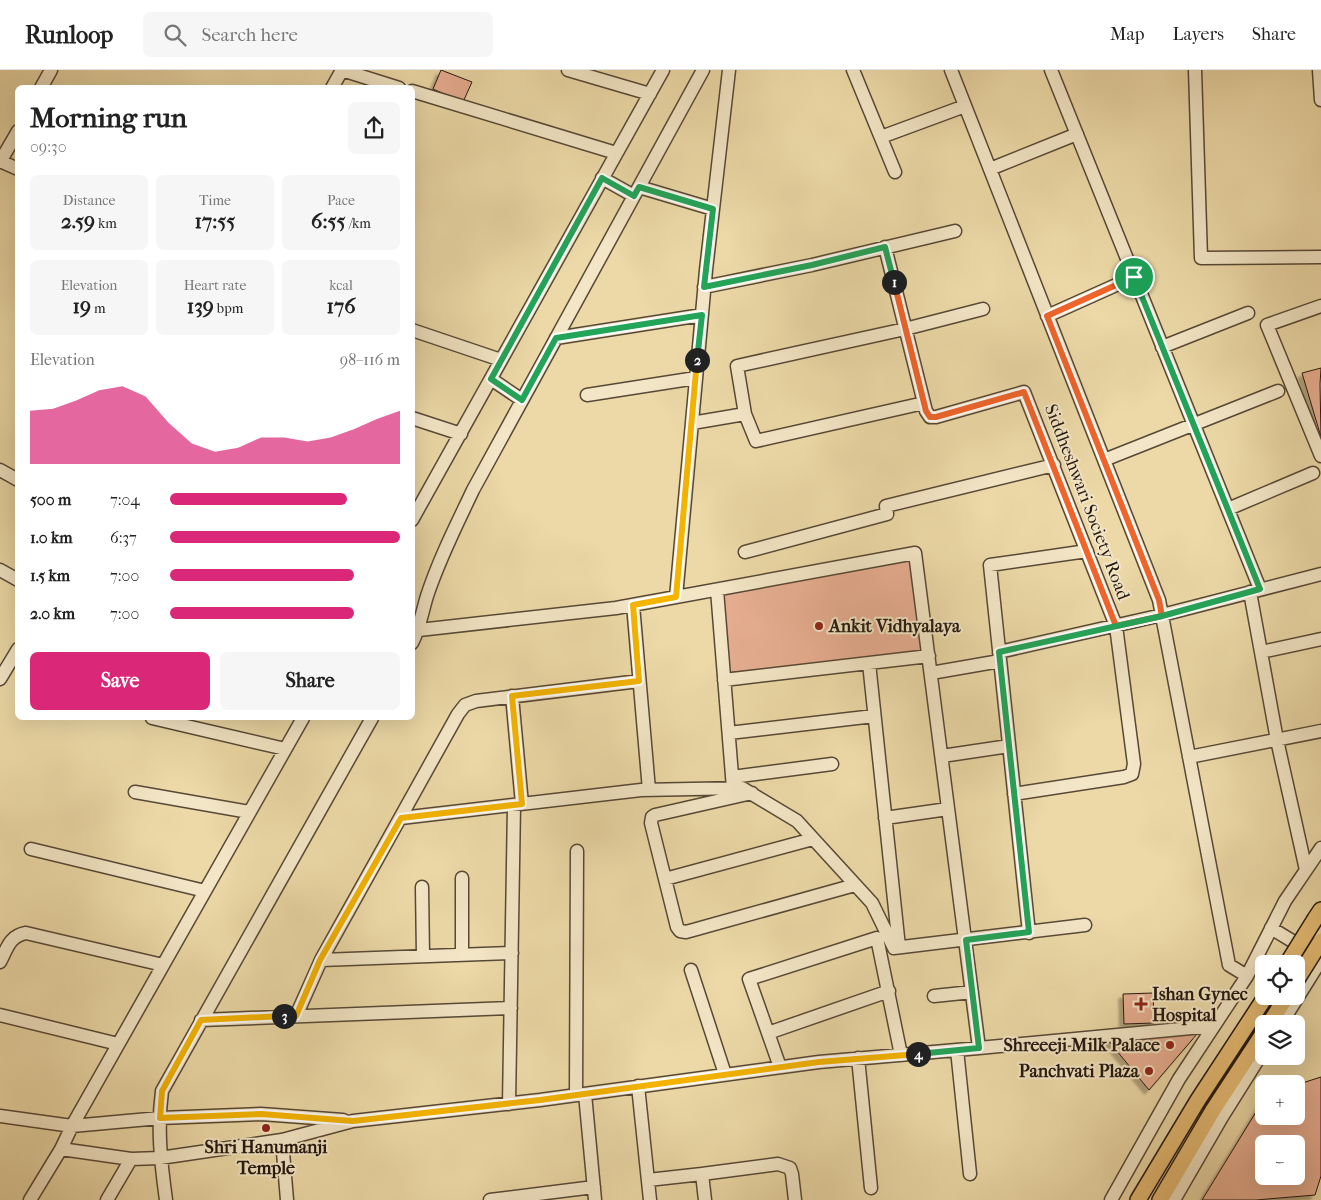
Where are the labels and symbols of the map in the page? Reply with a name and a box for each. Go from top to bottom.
pin [1113,256,1155,298]
pin: 1 [882,270,906,294]
pin: 2 [684,348,710,372]
street label: Siddheshwari Society Road [1040,401,1134,603]
place label: Ankit Vidhyalaya [828,616,961,637]
marker: Ankit Vidhyalaya [813,620,825,632]
place label: Ishan Gynec Hospital [1152,984,1248,1026]
marker: Ishan Gynec Hospital [1134,997,1148,1011]
pin: 3 [272,1004,296,1028]
place label: Shreeeji Milk Palace [1003,1035,1160,1056]
marker: Shreeeji Milk Palace [1164,1039,1176,1051]
pin: 4 [906,1042,930,1066]
place label: Panchvati Plaza [1019,1061,1140,1082]
marker: Panchvati Plaza [1143,1065,1155,1077]
marker: Shri Hanumanji Temple [260,1122,272,1134]
place label: Shri Hanumanji Temple [205,1137,328,1179]

